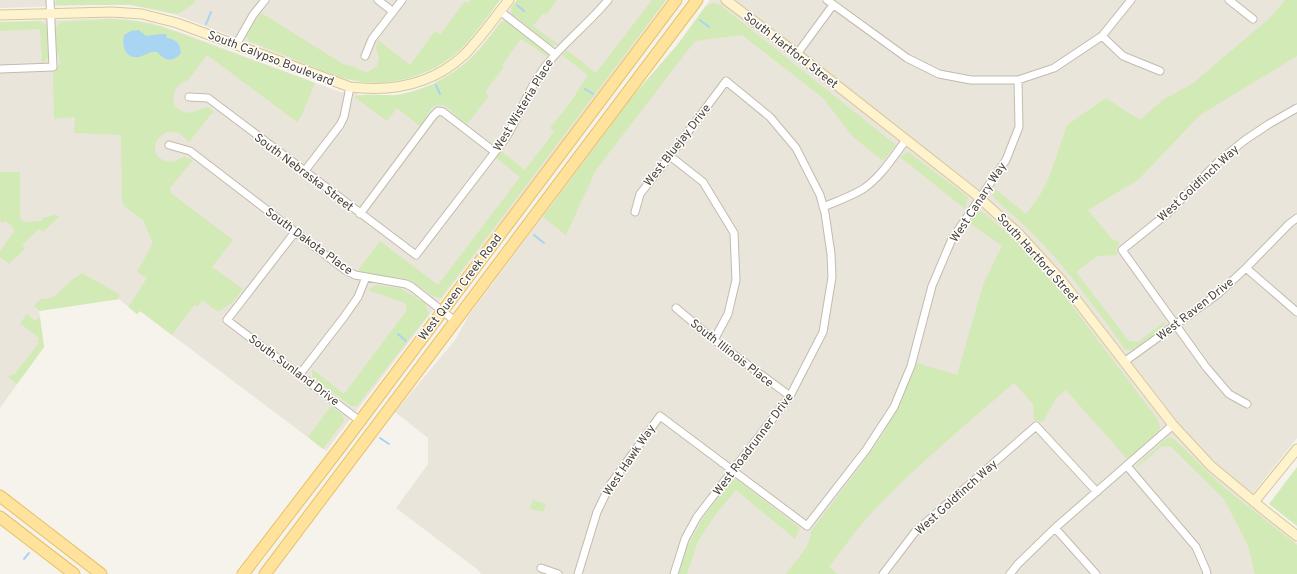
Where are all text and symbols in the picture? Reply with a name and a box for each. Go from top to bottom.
street label: South Hartford Street [740,9,841,93]
street label: South Calypso Boulevard [205,27,336,90]
street label: West Wisteria Place [490,56,558,155]
street label: West Bluejay Drive [641,101,715,190]
street label: South Nebraska Street [250,130,356,215]
street label: West Goldfinch Way [1155,142,1243,226]
street label: West Canary Way [947,159,1011,246]
street label: South Dakota Place [261,205,355,279]
street label: South Hartford Street [993,210,1082,307]
street label: West Queen Creek Road [415,231,506,344]
street label: West Raven Drive [1154,275,1238,345]
street label: South Illinois Place [686,316,776,391]
street label: South Sunland Drive [245,331,342,410]
street label: West Roadrunner Drive [710,390,798,499]
street label: West Hawk Way [600,422,660,500]
street label: West Goldfinch Way [912,456,1001,539]

